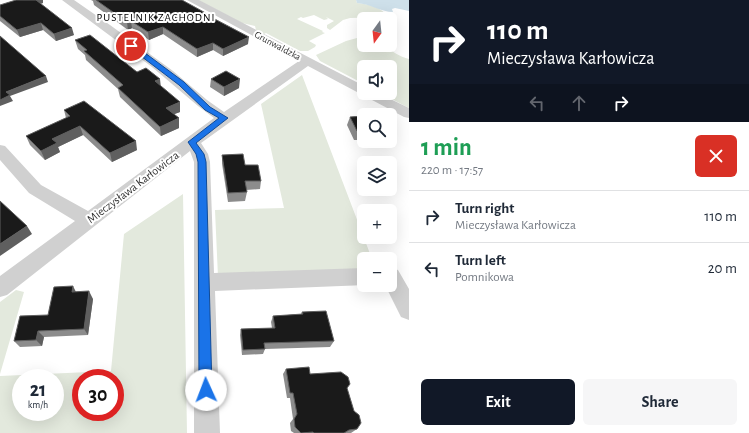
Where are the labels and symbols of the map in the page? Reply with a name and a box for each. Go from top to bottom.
district label: PUSTELNIK ZACHODNI [97,12,215,23]
north arrow [357,12,397,52]
pin [114,29,148,63]
street label: Grunwaldzka [253,30,303,62]
street label: Mieczysława Karłowicza [85,148,182,226]
speed limit sign: 30 [72,369,124,421]
position arrow [185,369,227,411]

